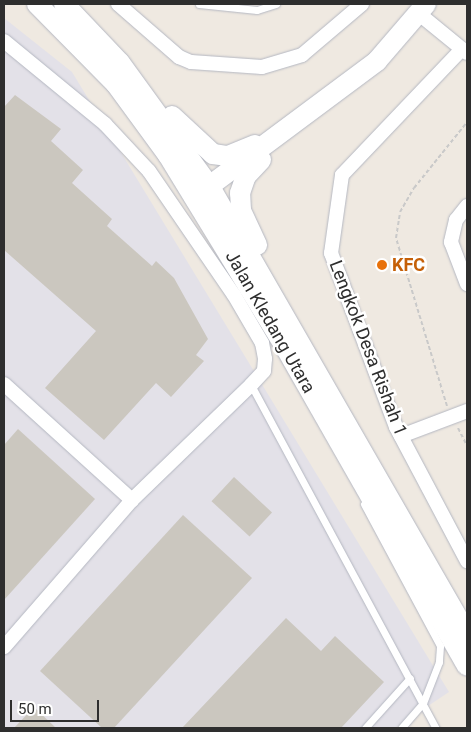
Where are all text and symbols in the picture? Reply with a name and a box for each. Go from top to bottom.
street label: Jalan Kledang Utara [220,247,320,397]
place label: KFC [392,254,425,276]
street label: Lengkok Desa Rishah 1 [325,257,411,439]
marker: KFC [376,259,388,271]
scale bar [12,690,101,722]
text: 50 m [18,700,52,718]

